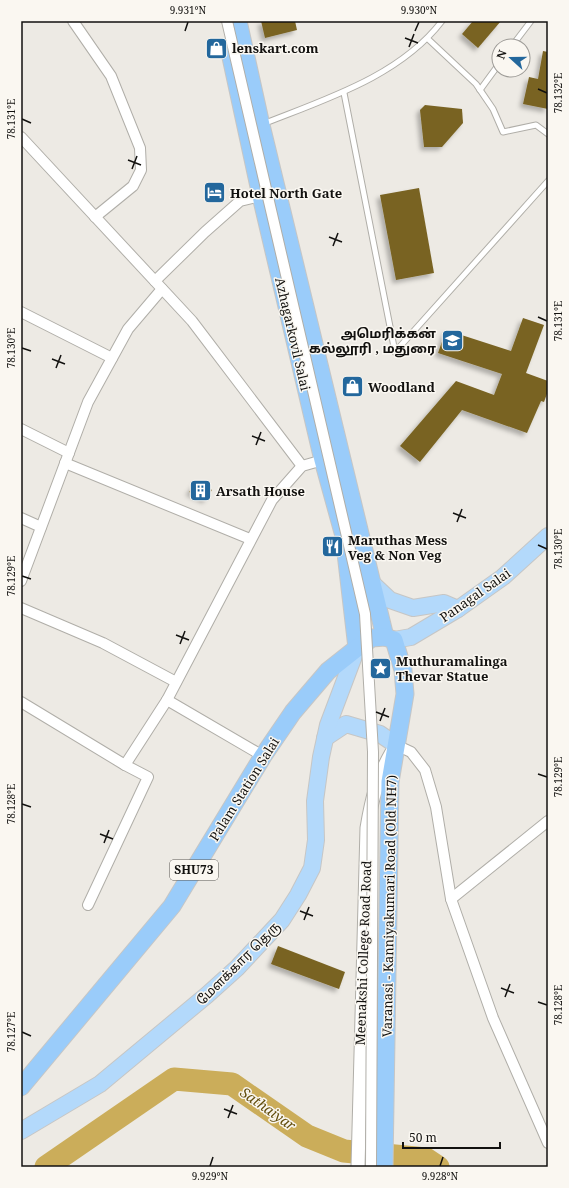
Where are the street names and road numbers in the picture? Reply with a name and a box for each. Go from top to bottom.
street label: Azhagarkovil Salai [271,276,315,392]
street label: Panagal Salai [436,564,514,626]
street label: Palam Station Salai [205,734,283,844]
street label: Varanasi - Kanniyakumari Road (Old NH7) [378,775,400,1037]
road number: SHU73 [170,860,218,880]
street label: Meenakshi College Road Road [351,860,375,1046]
street label: மேளக்கார தெரு [192,917,284,1009]

